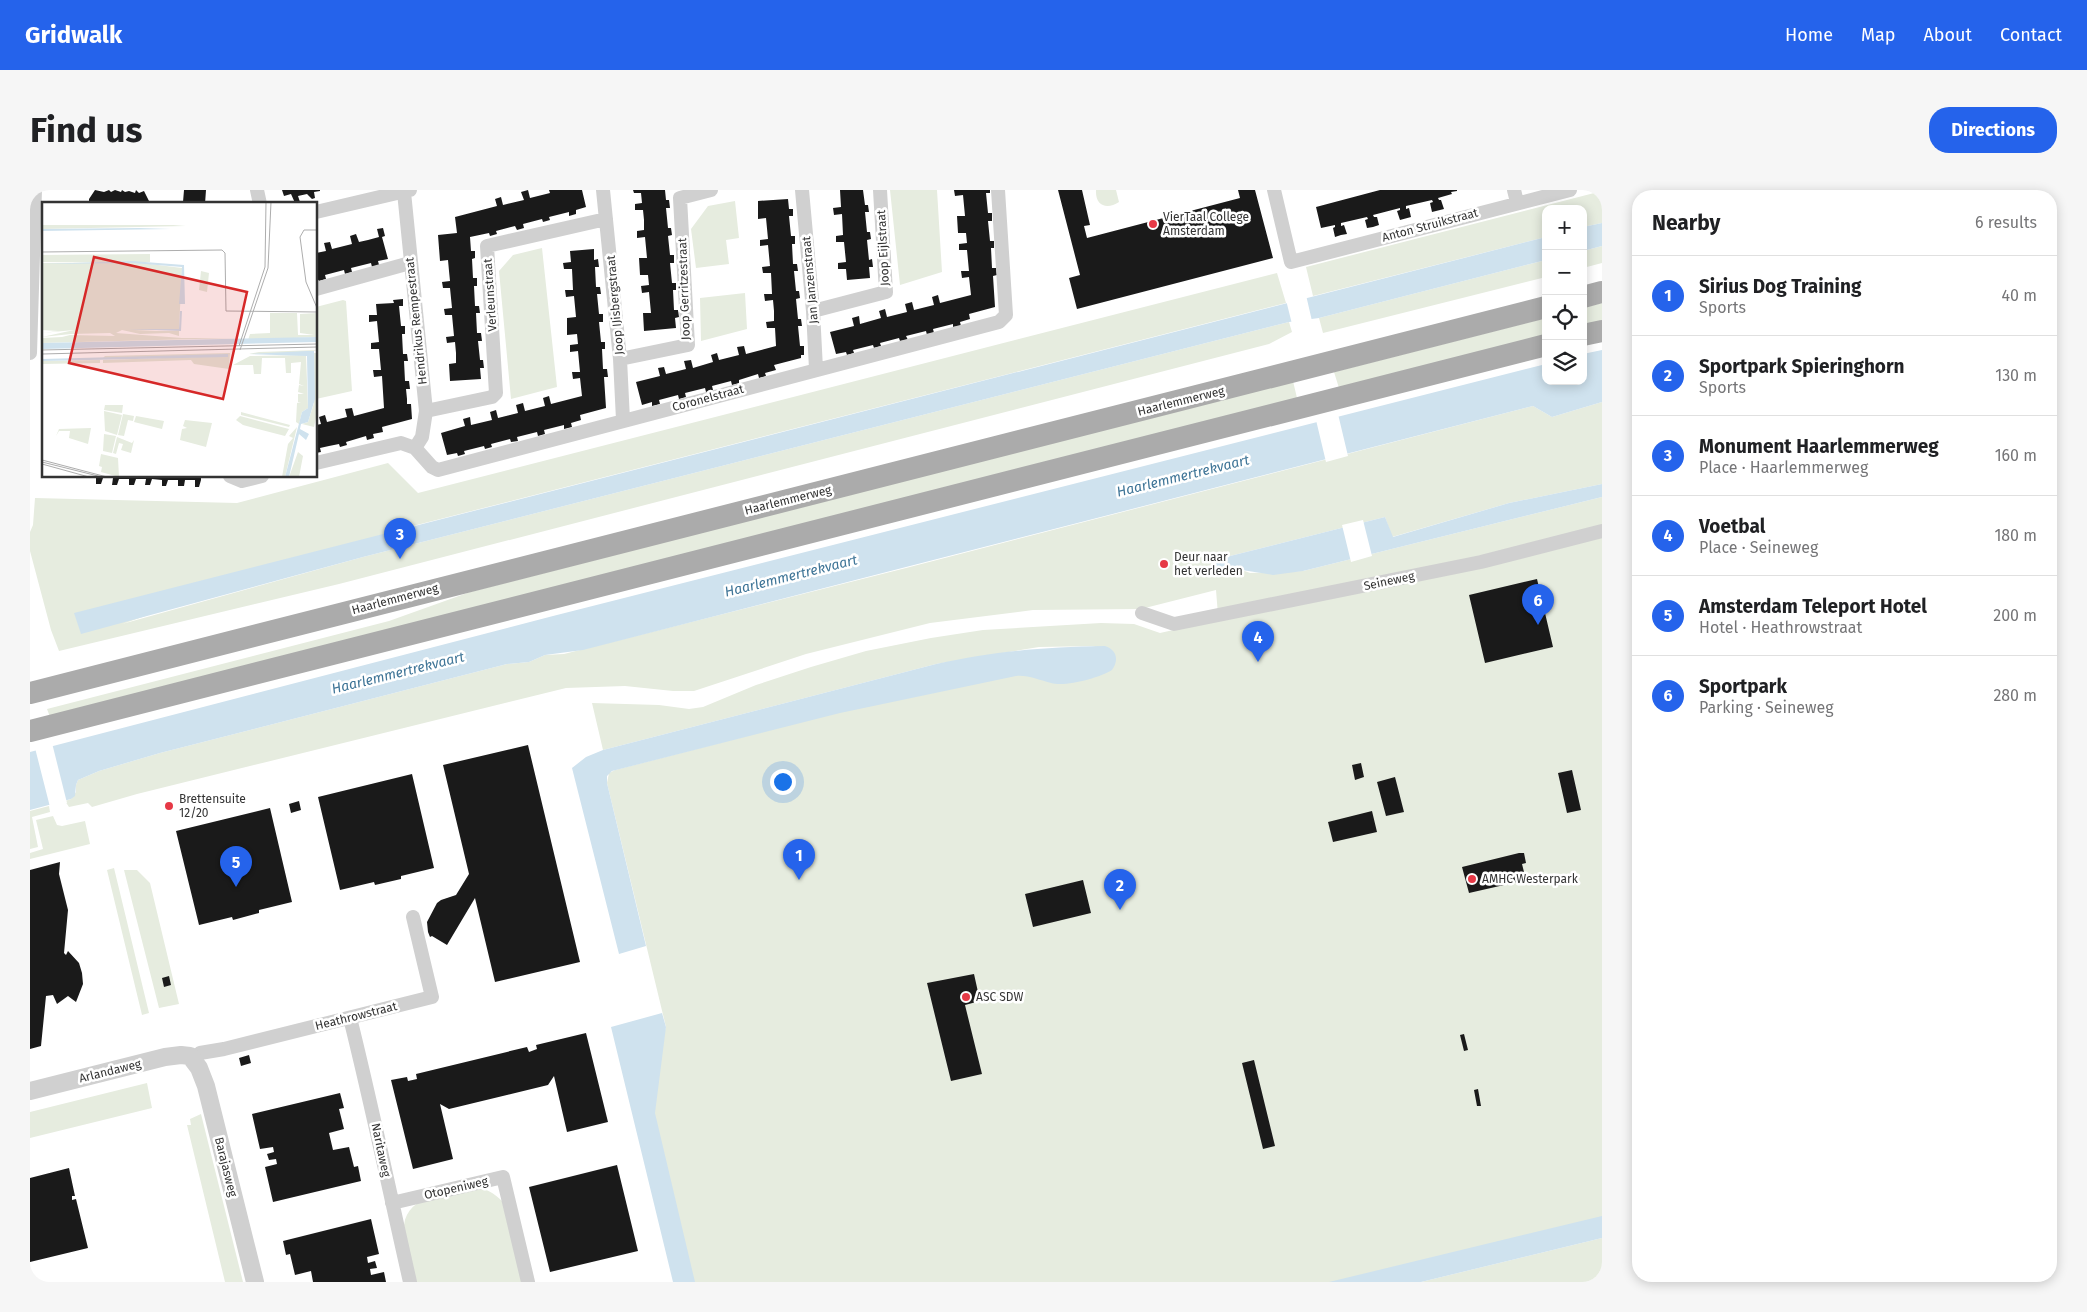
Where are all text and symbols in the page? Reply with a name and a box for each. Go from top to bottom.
text: Gridwalk [25,21,122,49]
text: Home [1785,24,1833,46]
text: Map [1861,24,1895,46]
text: About [1923,24,1972,46]
text: Contact [2000,24,2062,46]
button: Directions [1929,107,2057,153]
text: Find us [30,109,142,151]
inset map [42,202,318,478]
street label: Anton Struikstraat [1381,205,1480,245]
map controls [1542,205,1587,385]
button: + [1542,205,1587,250]
street label: Joop Eijlstraat [874,209,892,286]
place label: VierTaal College Amsterdam [1163,210,1249,238]
text: Nearby [1652,210,1720,236]
text: 6 results [1975,213,2037,232]
marker: VierTaal College Amsterdam [1147,218,1159,230]
street label: Jan Janzenstraat [799,235,821,324]
street label: Joop Gerritzestraat [675,237,693,340]
button: − [1542,250,1587,295]
street label: Joop IJisbergstraat [604,254,626,355]
street label: Hendrikus Rempestraat [402,256,430,385]
street label: Verleunstraat [480,257,500,332]
text: Sirius Dog Training [1699,275,1861,298]
text: 1 [1664,286,1672,305]
text: 40 m [2002,286,2037,305]
button: locate [1542,295,1587,340]
text: Sports [1699,298,1746,317]
button: layers [1542,340,1587,385]
text: Sportpark Spieringhorn [1699,355,1905,378]
text: 2 [1664,366,1672,385]
text: 130 m [1995,366,2037,385]
text: Sports [1699,378,1746,397]
street label: Coronelstraat [671,382,746,414]
street label: Haarlemmerweg [1136,383,1227,419]
text: Monument Haarlemmerweg [1699,435,1939,458]
text: 3 [1664,446,1672,465]
text: 160 m [1995,446,2037,465]
water label: Haarlemmertrekvaart [1115,451,1251,501]
text: Place · Haarlemmerweg [1699,458,1868,477]
street label: Haarlemmerweg [743,482,834,518]
text: Voetbal [1699,515,1765,538]
pin: 3 [384,518,416,559]
text: 4 [1663,526,1673,545]
text: 180 m [1994,526,2037,545]
text: Place · Seineweg [1699,538,1818,557]
place label: Deur naar het verleden [1174,550,1243,578]
water label: Haarlemmertrekvaart [723,551,859,601]
marker: Deur naar het verleden [1158,558,1170,570]
street label: Seineweg [1362,569,1416,593]
street label: Haarlemmerweg [350,581,440,617]
pin: 6 [1522,584,1554,625]
text: Amsterdam Teleport Hotel [1699,595,1927,618]
text: 5 [1664,606,1672,625]
text: 200 m [1993,606,2037,625]
text: Hotel · Heathrowstraat [1699,618,1862,637]
pin: 4 [1242,621,1274,662]
water label: Haarlemmertrekvaart [330,648,466,698]
text: Sportpark [1699,675,1787,698]
text: 6 [1663,686,1673,705]
text: 280 m [1993,686,2037,705]
text: Parking · Seineweg [1699,698,1834,717]
your location [770,769,796,795]
place label: Brettensuite 12/20 [179,792,246,820]
marker: Brettensuite 12/20 [163,800,175,812]
pin: 1 [783,839,815,880]
pin: 5 [220,846,252,887]
pin: 2 [1104,869,1136,910]
place label: AMHC Westerpark [1482,872,1579,886]
marker: AMHC Westerpark [1466,873,1478,885]
place label: ASC SDW [976,990,1024,1004]
marker: ASC SDW [960,991,972,1003]
street label: Heathrowstraat [314,999,399,1033]
street label: Arlandaweg [77,1056,143,1085]
street label: Naritaweg [368,1122,394,1179]
street label: Barajasweg [212,1136,240,1199]
street label: Otopeniweg [423,1174,490,1202]

